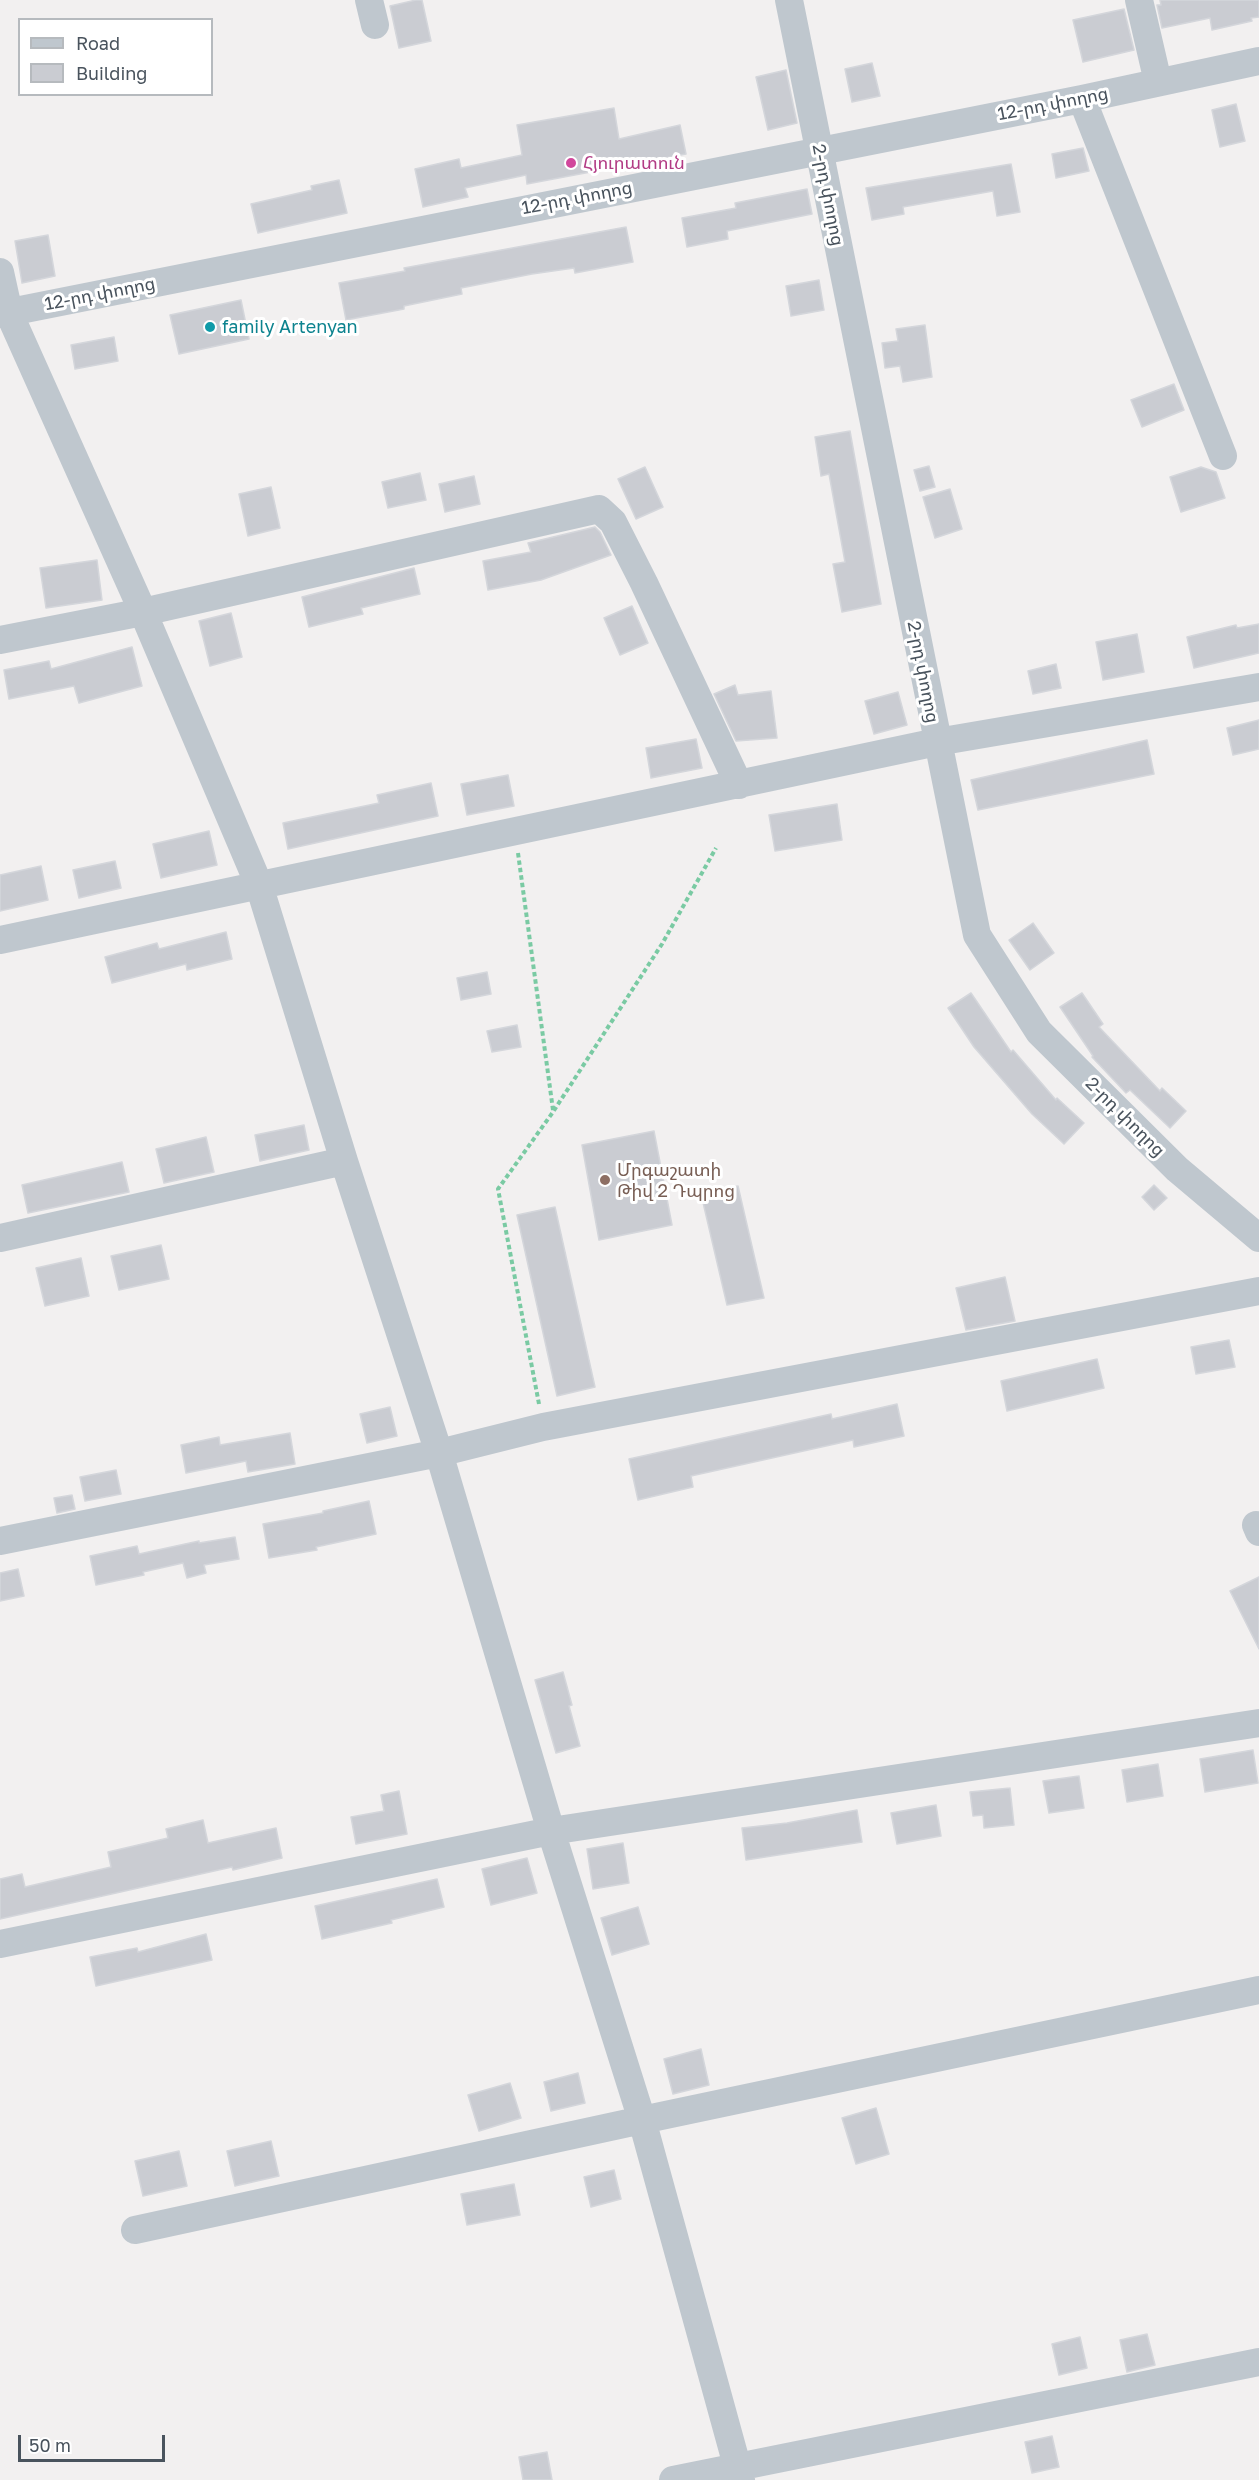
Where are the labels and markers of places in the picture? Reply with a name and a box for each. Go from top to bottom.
place label: Հյուրատուն [583,152,685,174]
marker: Հյուրատուն [564,156,578,170]
place label: family Artenyan [222,316,358,338]
marker: family Artenyan [203,320,217,334]
place label: Մրգաշատի Թիվ 2 Դպրոց [617,1159,735,1202]
marker: Մրգաշատի Թիվ 2 Դպրոց [598,1173,612,1187]

